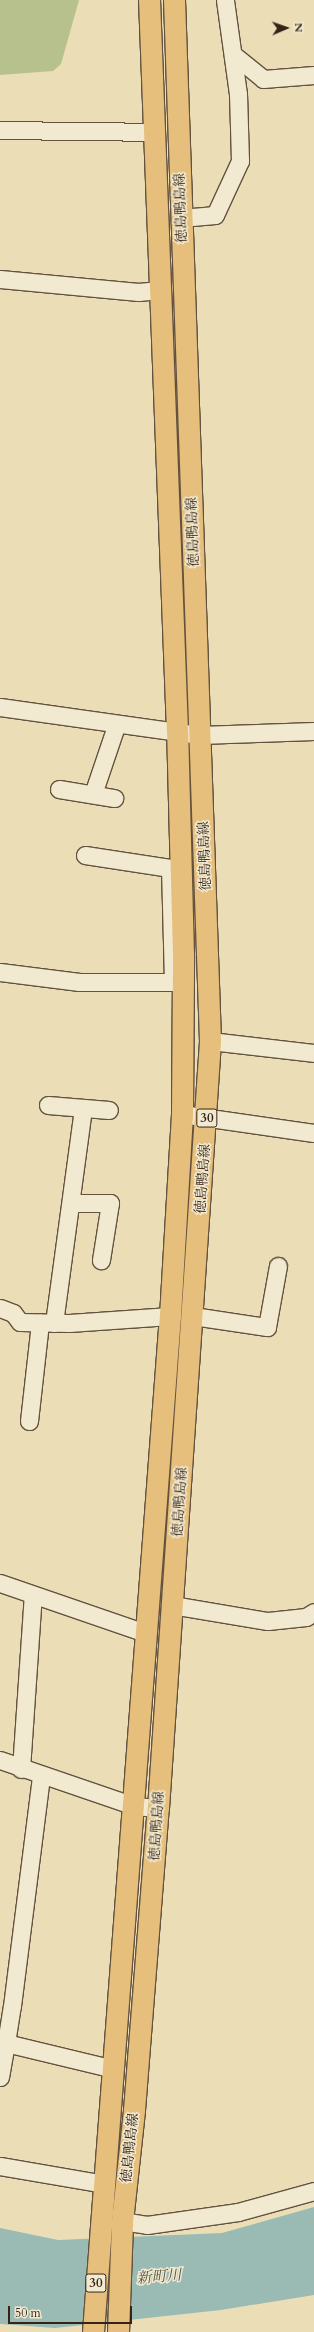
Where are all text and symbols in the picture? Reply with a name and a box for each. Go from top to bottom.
north arrow [266,8,306,48]
text: N [291,23,306,33]
street label: 徳島鴨島線 [171,173,191,243]
street label: 徳島鴨島線 [183,497,203,567]
street label: 徳島鴨島線 [195,821,215,891]
road number: 30 [196,1107,218,1129]
street label: 徳島鴨島線 [192,1143,214,1215]
street label: 徳島鴨島線 [169,1466,191,1538]
street label: 徳島鴨島線 [146,1790,168,1862]
street label: 徳島鴨島線 [118,2112,142,2184]
water label: 新町川 [136,2266,182,2288]
road number: 30 [85,2272,107,2294]
scale bar [10,2298,134,2324]
text: 50 m [15,2305,41,2321]

